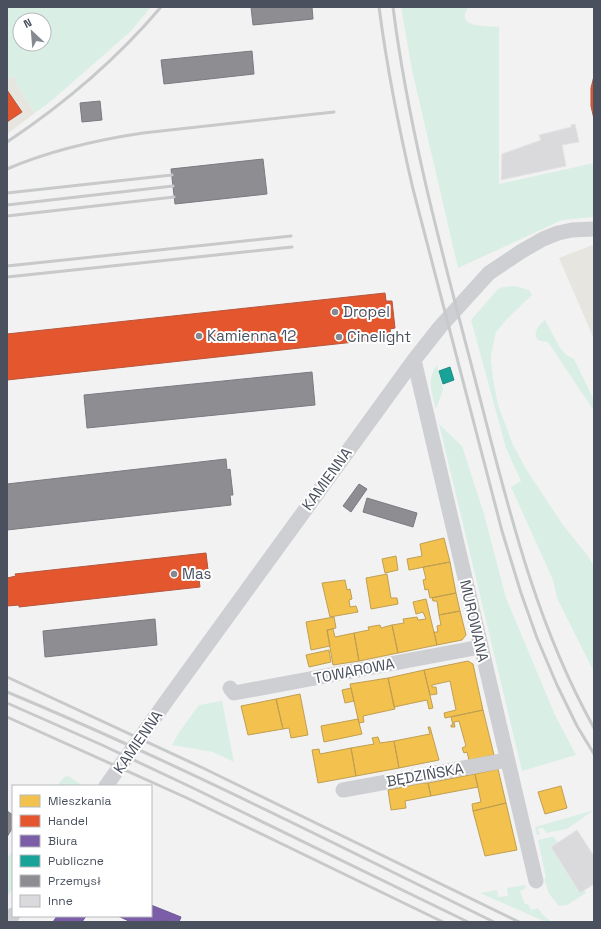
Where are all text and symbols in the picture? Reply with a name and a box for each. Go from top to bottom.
north arrow [12,12,52,52]
text: N [21,15,34,31]
place label: Dropel [343,302,390,321]
marker: Dropel [330,307,340,317]
place label: Kamienna 12 [207,326,296,345]
place label: Cinelight [347,327,411,346]
marker: Kamienna 12 [194,331,204,341]
marker: Cinelight [334,332,344,342]
street label: KAMIENNA [297,443,356,514]
place label: Mas [182,564,212,583]
marker: Mas [169,569,179,579]
street label: MUROWANA [456,578,493,664]
street label: TOWAROWA [312,653,397,688]
street label: KAMIENNA [109,706,167,777]
street label: BĘDZIŃSKA [385,758,466,791]
legend [12,785,152,917]
text: Mieszkania [48,793,112,809]
text: Handel [48,813,88,829]
text: Biura [48,833,78,849]
text: Publiczne [48,853,104,869]
text: Przemysł [48,873,102,889]
text: Inne [48,893,73,909]

